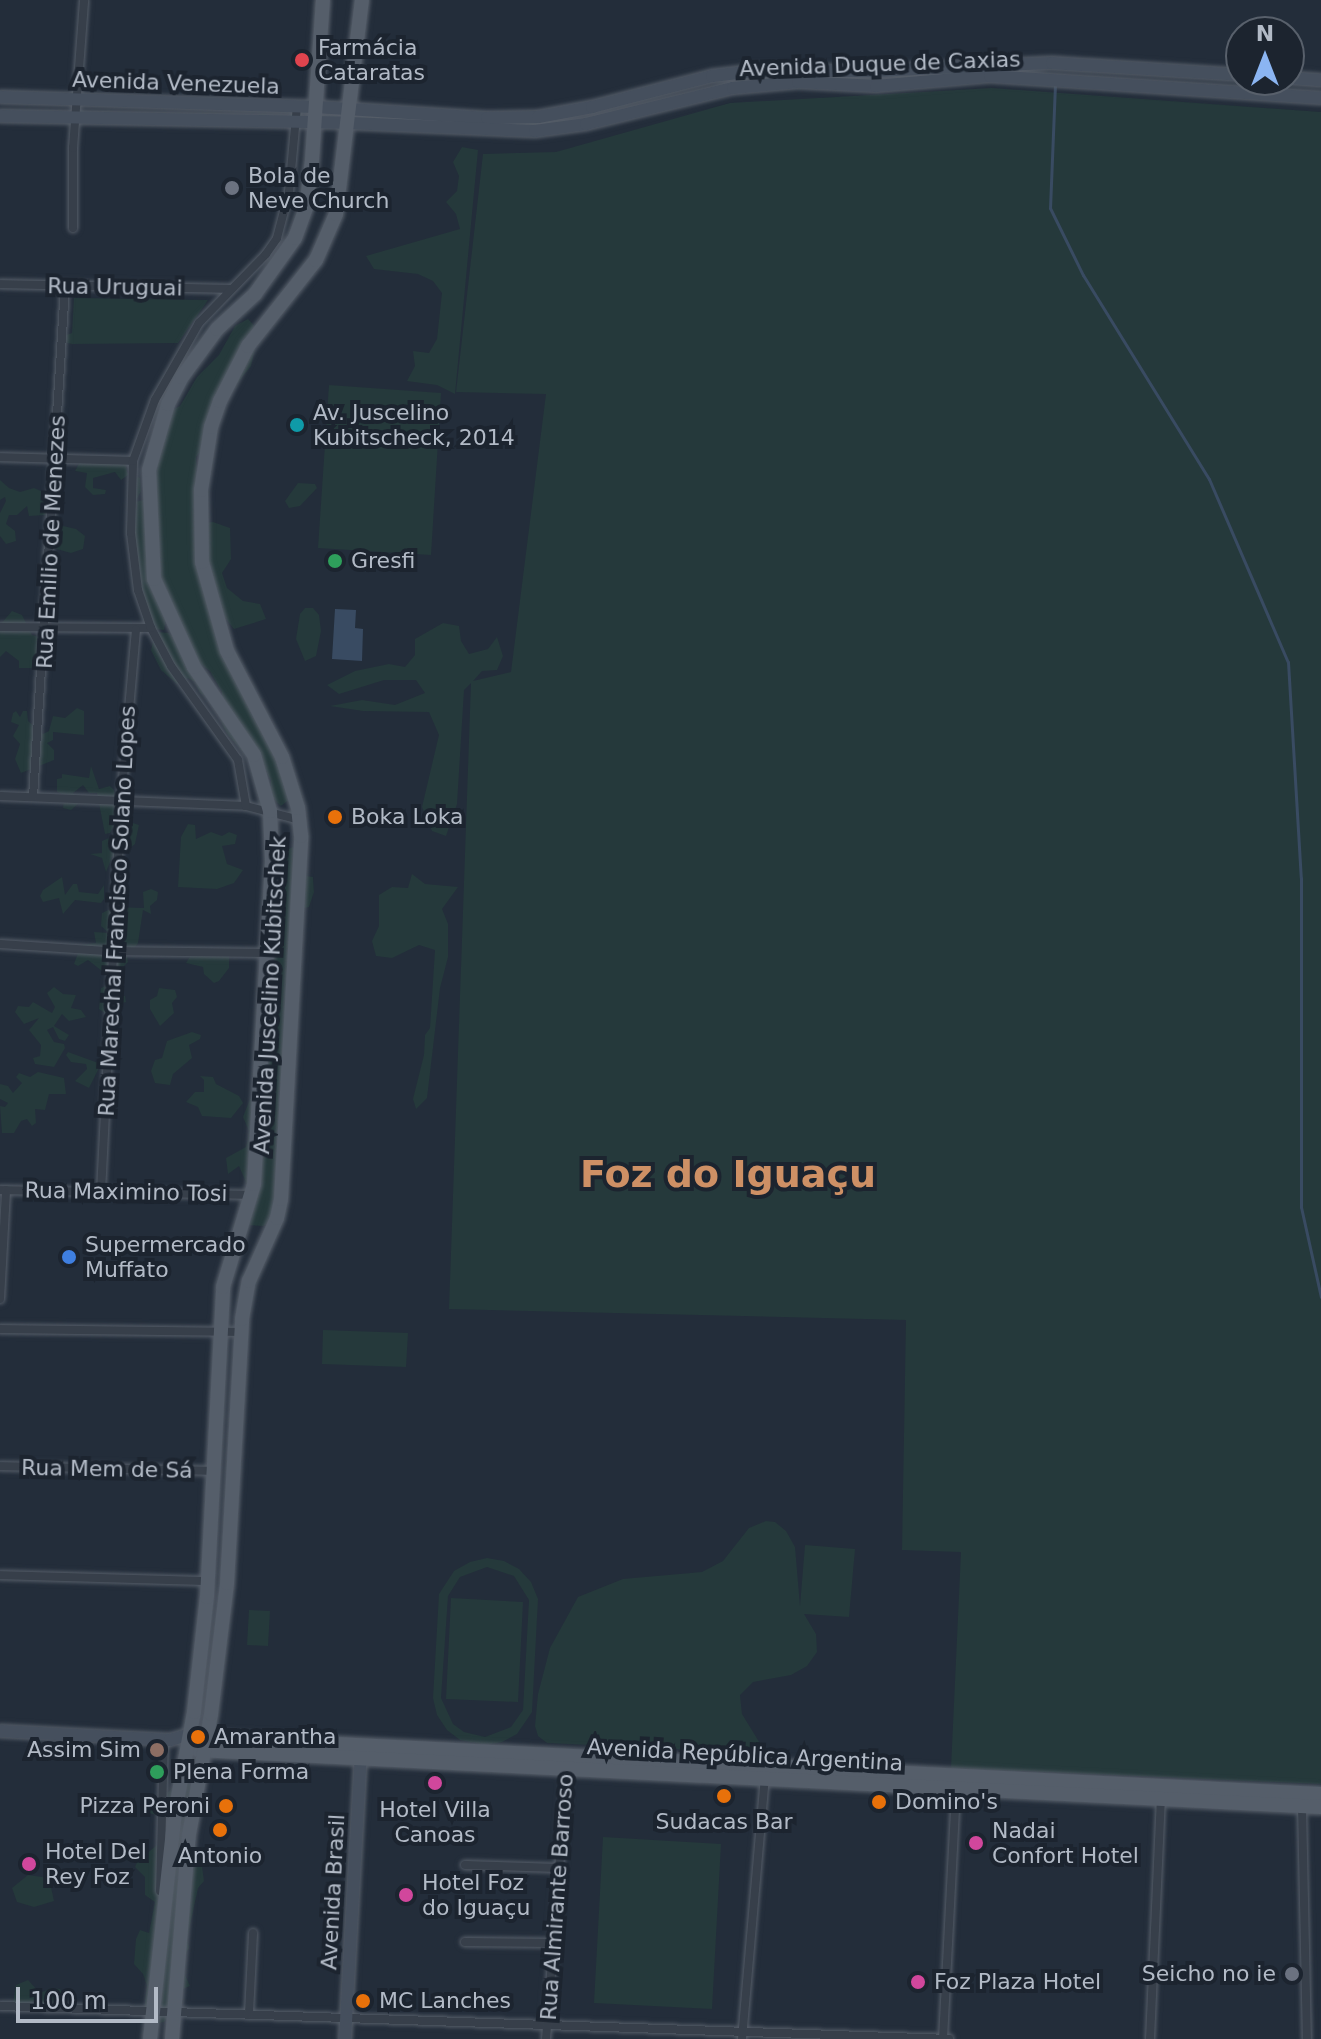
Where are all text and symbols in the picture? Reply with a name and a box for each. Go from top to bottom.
north arrow [1225,16,1305,96]
text: N [1256,21,1274,46]
place label: Farmácia Cataratas [318,34,425,86]
street label: Avenida Duque de Caxias [739,46,1021,82]
marker: Farmácia Cataratas [293,51,311,69]
street label: Avenida Venezuela [72,66,280,100]
place label: Bola de Neve Church [248,162,389,214]
marker: Bola de Neve Church [223,179,241,197]
street label: Rua Uruguai [47,273,183,301]
place label: Av. Juscelino Kubitscheck, 2014 [313,399,515,450]
street label: Rua Emilio de Menezes [31,415,71,669]
marker: Av. Juscelino Kubitscheck, 2014 [288,416,306,434]
place label: Gresfi [351,548,415,574]
marker: Gresfi [326,552,344,570]
street label: Rua Marechal Francisco Solano Lopes [93,705,141,1117]
place label: Boka Loka [351,804,464,830]
marker: Boka Loka [326,808,344,826]
street label: Avenida Juscelino Kubitschek [248,835,292,1155]
district label: Foz do Iguaçu [580,1152,876,1198]
street label: Rua Maximino Tosi [24,1177,228,1207]
place label: Supermercado Muffato [85,1231,246,1282]
marker: Supermercado Muffato [60,1248,78,1266]
street label: Rua Mem de Sá [21,1454,193,1484]
place label: Amarantha [214,1724,336,1750]
marker: Amarantha [189,1728,207,1746]
street label: Avenida República Argentina [586,1734,904,1776]
place label: Assim Sim [27,1737,141,1763]
marker: Assim Sim [148,1741,166,1759]
place label: Plena Forma [173,1759,309,1785]
marker: Plena Forma [148,1763,166,1781]
street label: Rua Almirante Barroso [535,1773,579,2021]
marker: Hotel Villa Canoas [426,1774,444,1792]
marker: Sudacas Bar [715,1787,733,1805]
place label: Domino's [895,1789,998,1815]
place label: Pizza Peroni [79,1793,210,1819]
marker: Domino's [870,1793,888,1811]
place label: Hotel Villa Canoas [379,1796,491,1848]
marker: Pizza Peroni [217,1797,235,1815]
place label: Sudacas Bar [655,1809,793,1835]
street label: Avenida Brasil [316,1813,350,1971]
place label: Nadai Confort Hotel [992,1817,1139,1868]
marker: Antonio [211,1821,229,1839]
marker: Nadai Confort Hotel [967,1834,985,1852]
place label: Hotel Del Rey Foz [45,1838,147,1890]
place label: Antonio [178,1843,262,1869]
marker: Hotel Del Rey Foz [20,1855,38,1873]
place label: Hotel Foz do Iguaçu [422,1869,530,1920]
marker: Hotel Foz do Iguaçu [397,1886,415,1904]
place label: Seicho no ie [1142,1961,1276,1987]
marker: Seicho no ie [1283,1965,1301,1983]
place label: Foz Plaza Hotel [934,1969,1101,1995]
scale bar [20,1971,162,2021]
marker: Foz Plaza Hotel [909,1973,927,1991]
text: 100 m [30,1987,107,2015]
place label: MC Lanches [379,1988,511,2014]
marker: MC Lanches [354,1992,372,2010]

